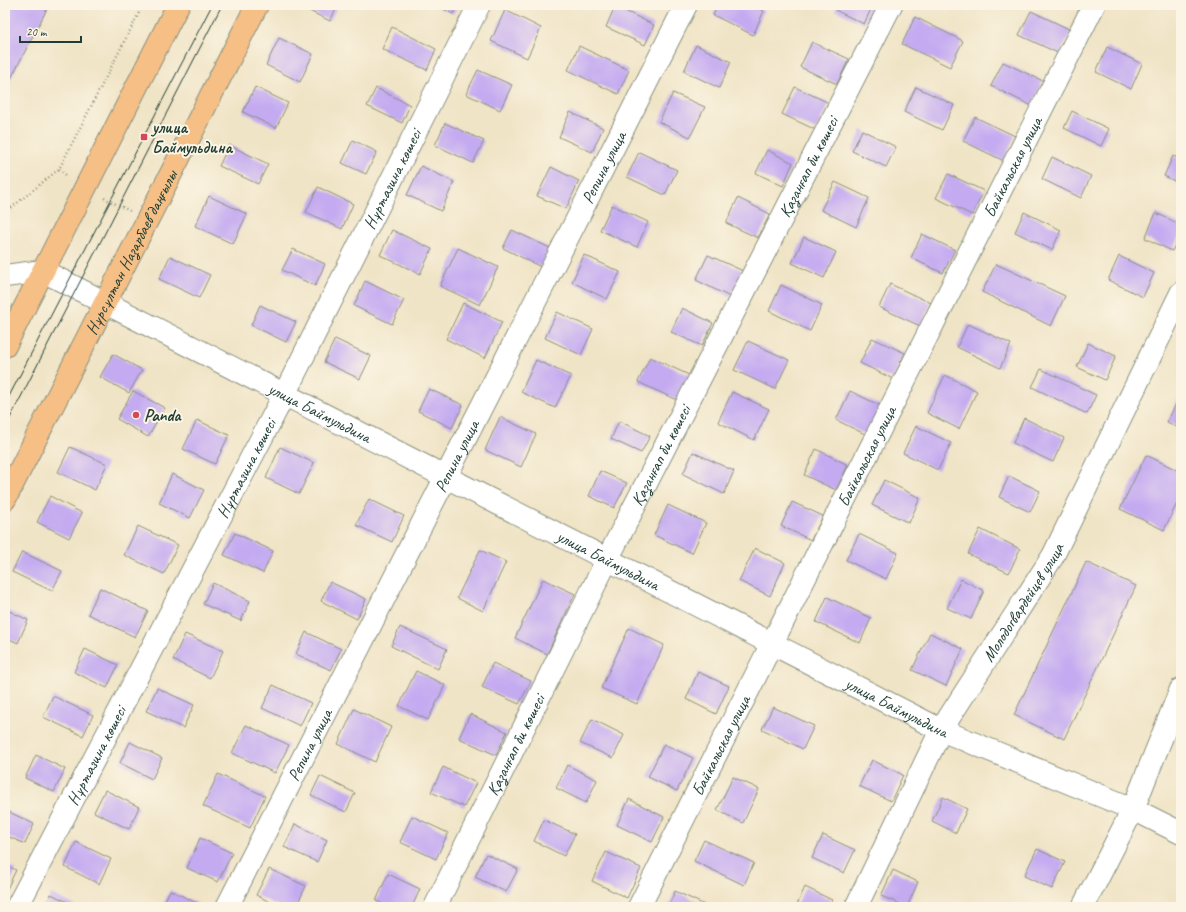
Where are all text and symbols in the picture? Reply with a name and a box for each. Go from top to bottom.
scale bar [20,18,81,44]
text: 20 m [26,24,48,40]
street label: Қазанғап би көшесі [774,112,844,221]
street label: Байкальская улица [979,112,1048,221]
place label: улица Баймульдина [150,117,234,158]
street label: Нұртазина көшесі [359,124,427,233]
street label: Репина улица [577,126,632,207]
marker: улица Баймульдина [139,132,149,142]
street label: Нұрсұлтан Назарбаев даңғылы [81,165,183,338]
street label: улица Баймульдина [264,377,376,449]
street label: Қазанғап би көшесі [627,400,696,509]
street label: Байкальская улица [833,401,902,510]
place label: Panda [144,405,182,426]
marker: Panda [131,410,141,420]
street label: Нұртазина көшесі [212,414,282,521]
street label: Репина улица [430,415,485,496]
street label: улица Баймульдина [552,525,664,596]
street label: Молодогвардейцев улица [978,539,1069,666]
street label: улица Баймульдина [841,672,952,743]
street label: Қазанғап би көшесі [482,689,551,799]
street label: Байкальская улица [687,690,756,799]
street label: Нұртазина көшесі [62,701,132,809]
street label: Репина улица [283,704,338,784]

